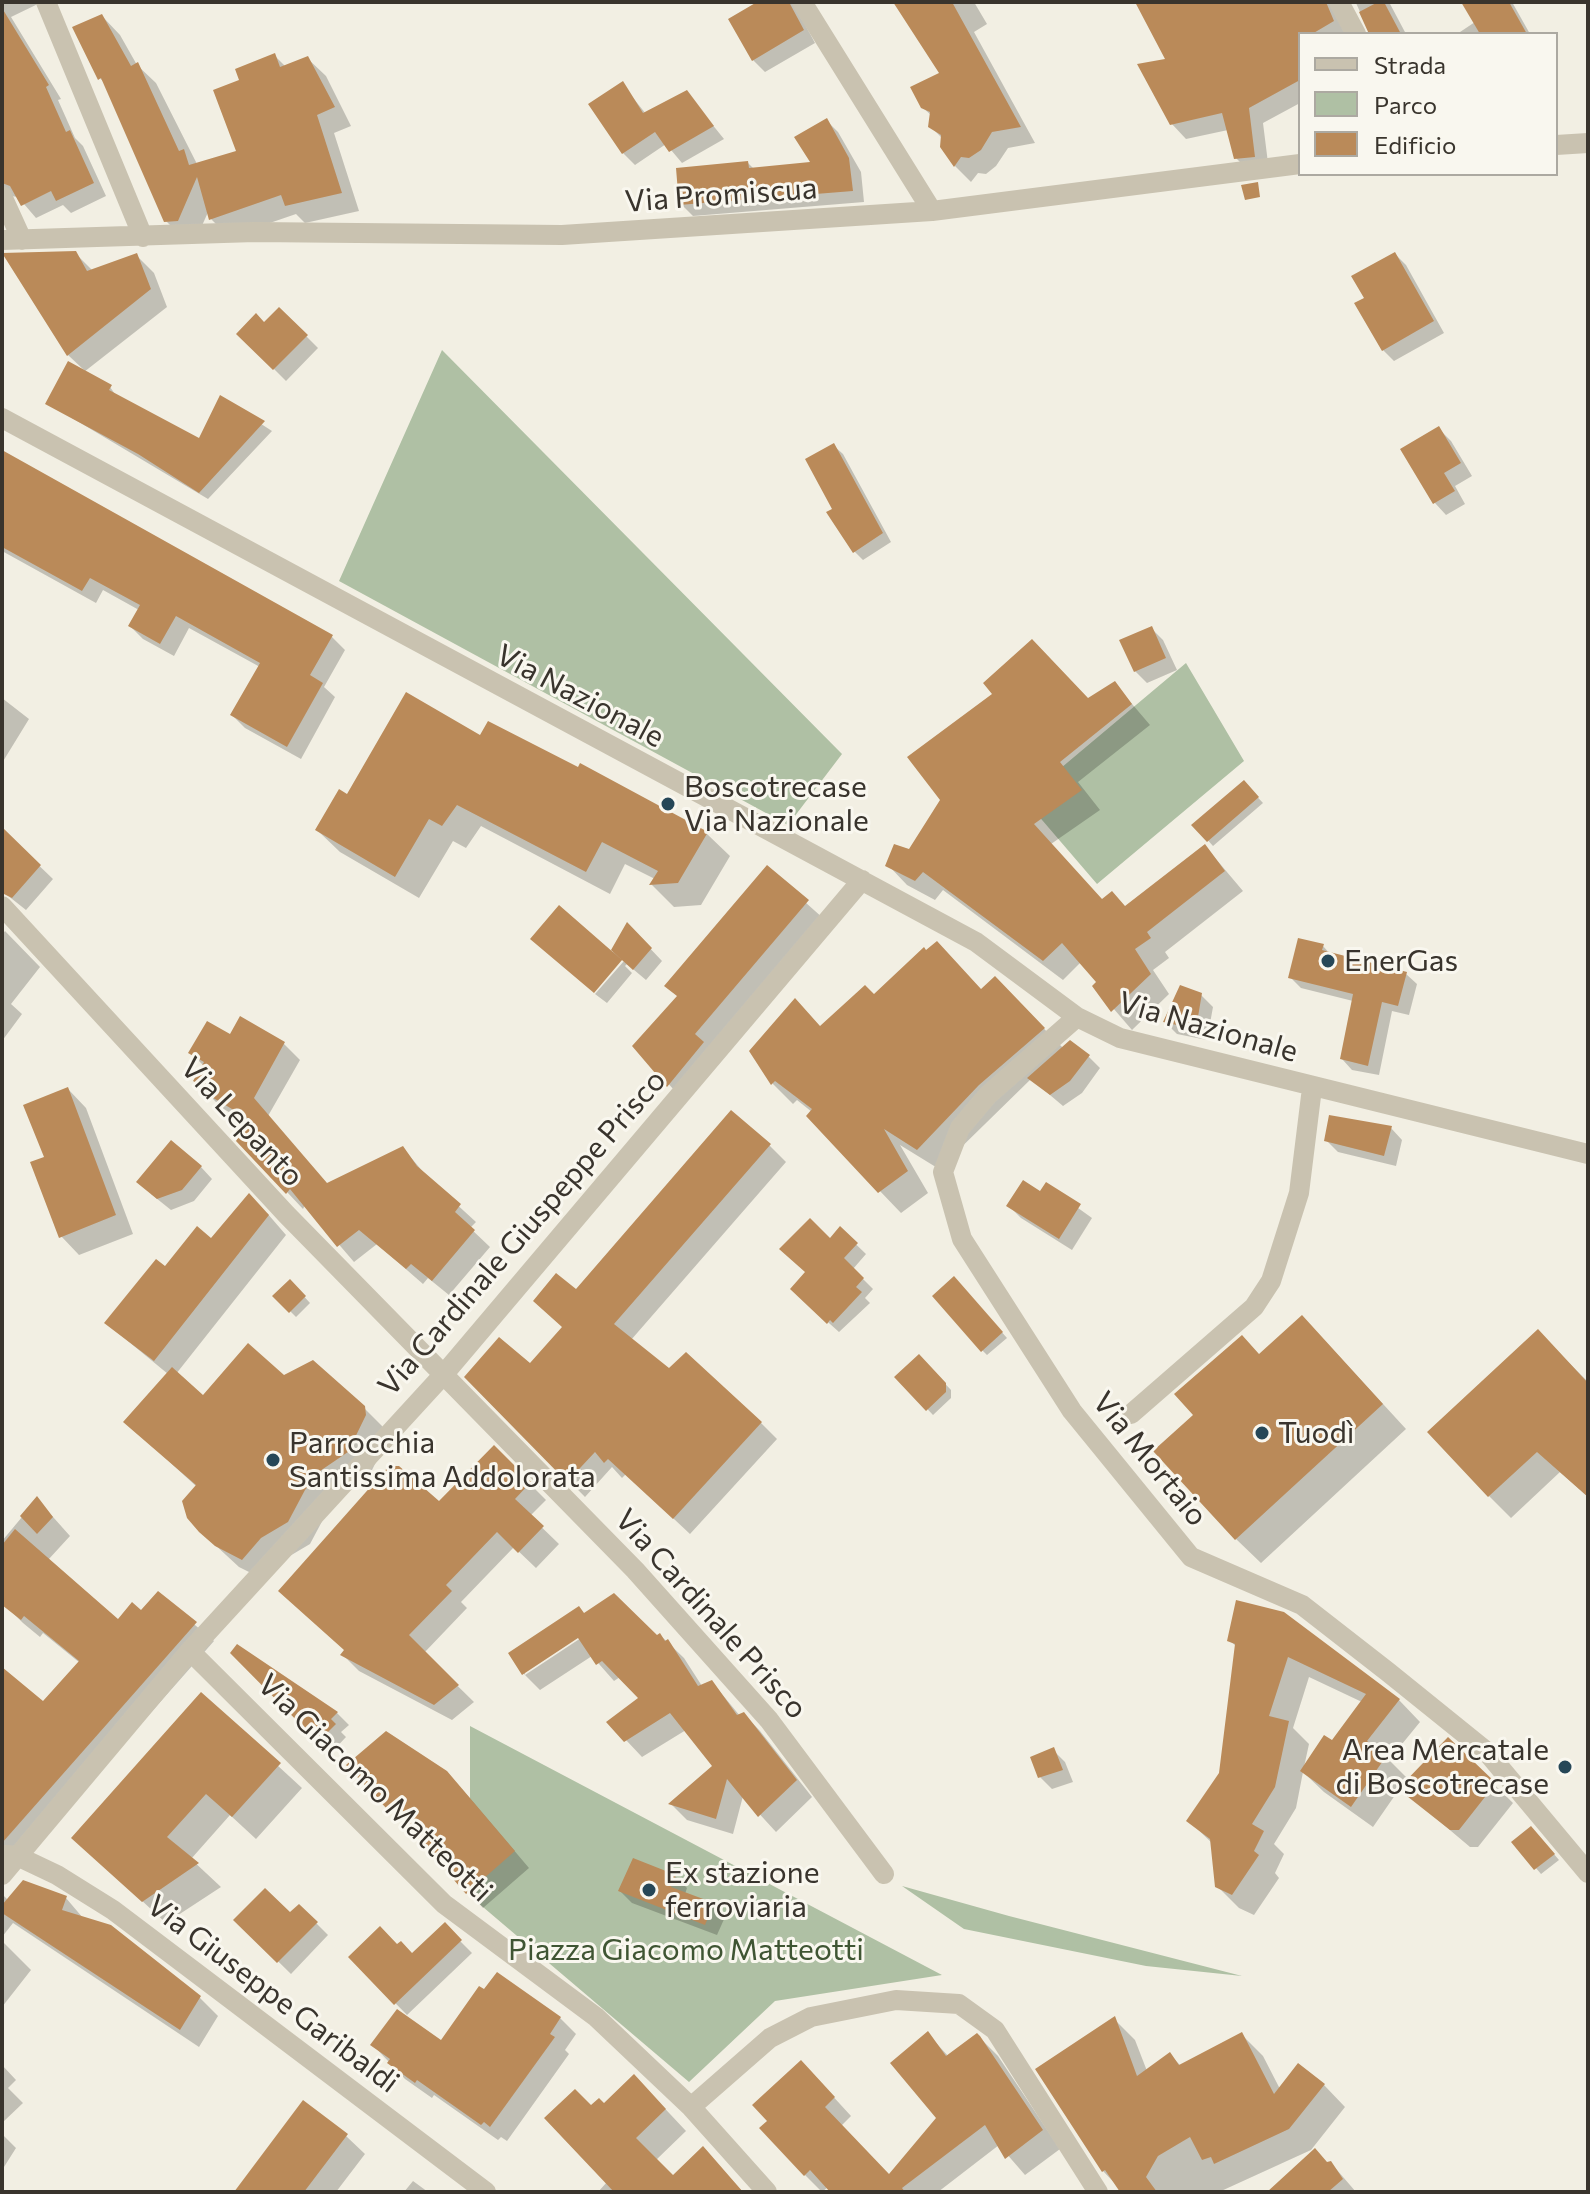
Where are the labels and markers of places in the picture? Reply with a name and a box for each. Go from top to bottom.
place label: Boscotrecase Via Nazionale [684,769,869,840]
marker: Boscotrecase Via Nazionale [659,795,677,813]
place label: EnerGas [1344,943,1458,979]
marker: EnerGas [1319,952,1337,970]
place label: Tuodì [1278,1415,1355,1451]
marker: Tuodì [1253,1424,1271,1442]
place label: Parrocchia Santissima Addolorata [289,1425,596,1496]
marker: Parrocchia Santissima Addolorata [264,1451,282,1469]
place label: Area Mercatale di Boscotrecase [1335,1732,1549,1802]
marker: Area Mercatale di Boscotrecase [1556,1758,1574,1776]
place label: Ex stazione ferroviaria [665,1855,820,1926]
marker: Ex stazione ferroviaria [640,1881,658,1899]

